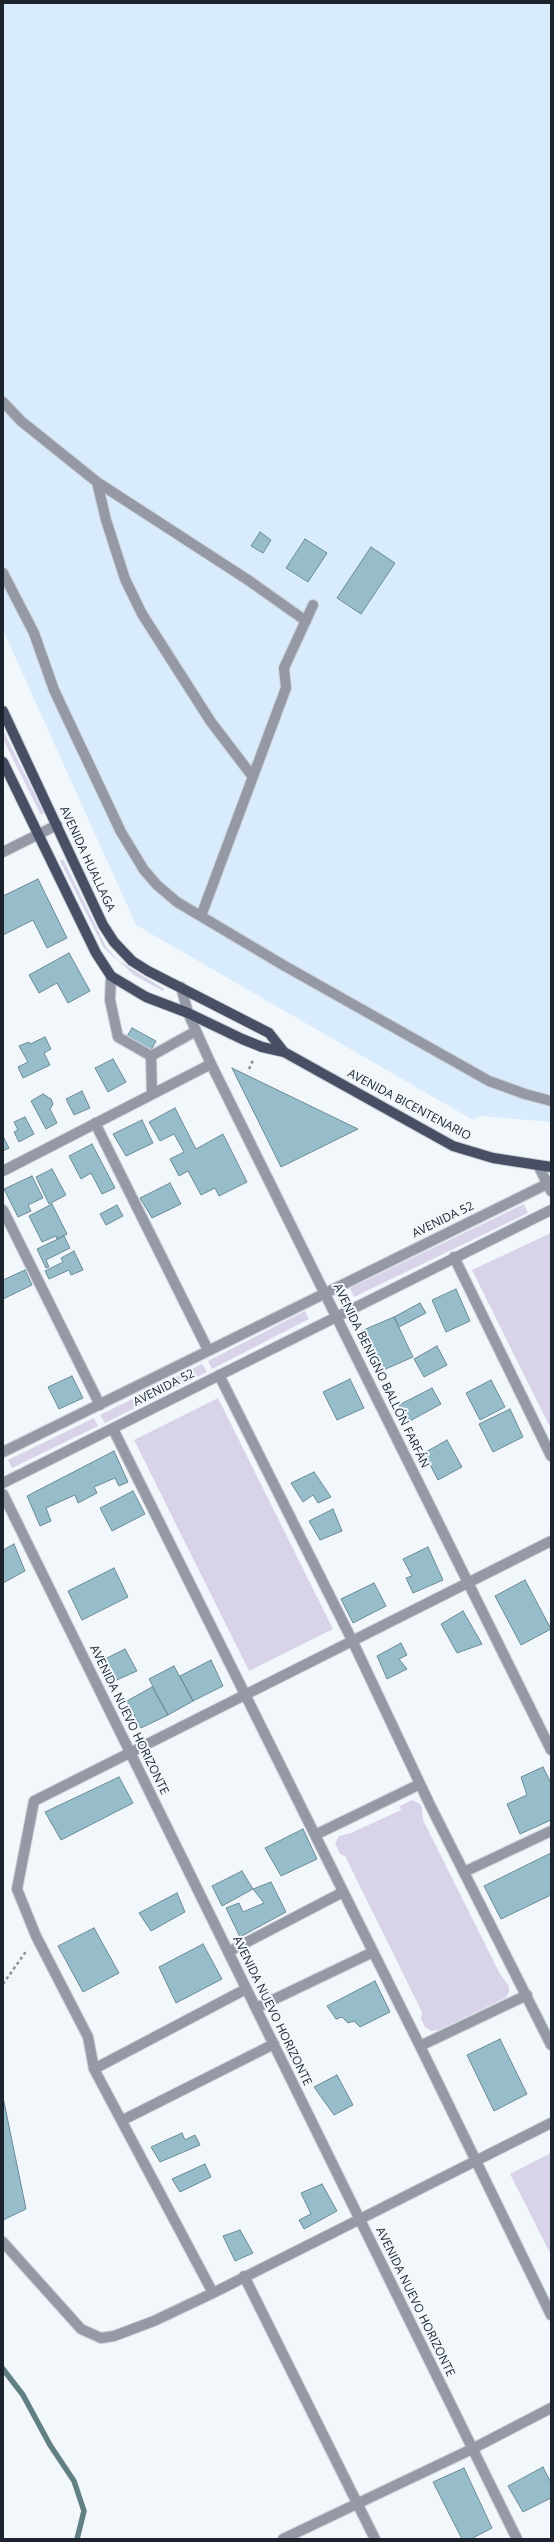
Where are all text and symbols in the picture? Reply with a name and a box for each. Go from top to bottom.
street label: AVENIDA HUALLAGA [56,804,118,914]
street label: AVENIDA BICENTENARIO [345,1066,473,1144]
street label: AVENIDA 52 [410,1199,476,1241]
street label: AVENIDA BENIGNO BALLÓN FARFÁN [330,1281,432,1471]
street label: AVENIDA 52 [131,1366,197,1410]
street label: AVENIDA NUEVO HORIZONTE [86,1643,172,1797]
street label: AVENIDA NUEVO HORIZONTE [229,1934,315,2088]
street label: AVENIDA NUEVO HORIZONTE [372,2225,458,2379]

